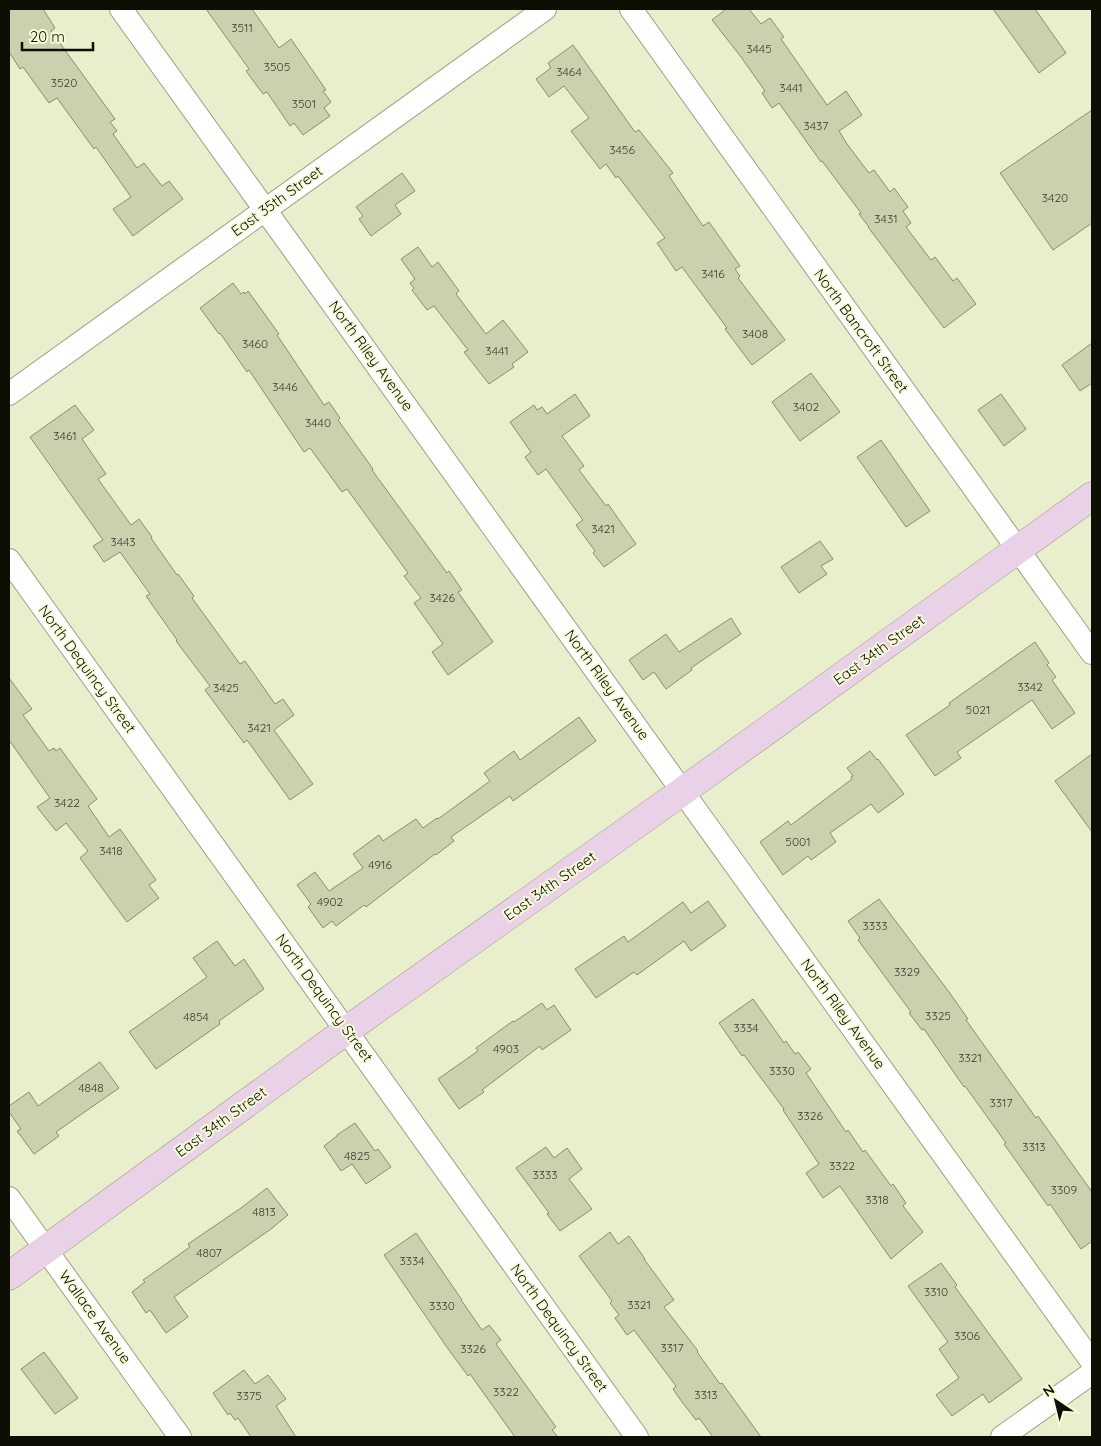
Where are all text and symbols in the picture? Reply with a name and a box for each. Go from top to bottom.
scale bar [22,20,94,52]
house number: 3511 [231,20,253,35]
text: 20 m [30,27,65,46]
house number: 3445 [746,41,772,56]
house number: 3505 [264,59,290,74]
house number: 3464 [556,64,582,79]
house number: 3520 [51,75,77,90]
house number: 3441 [779,80,803,95]
house number: 3501 [292,96,316,111]
house number: 3437 [803,118,829,133]
house number: 3456 [609,142,635,157]
street label: East 35th Street [227,161,326,240]
house number: 3420 [1042,190,1068,205]
house number: 3431 [874,211,898,226]
street label: North Bancroft Street [810,265,913,397]
house number: 3416 [701,266,725,281]
street label: North Riley Avenue [325,297,418,415]
house number: 3408 [742,326,768,341]
house number: 3460 [242,336,268,351]
house number: 3441 [485,343,509,358]
house number: 3446 [272,379,298,394]
house number: 3402 [793,399,820,414]
house number: 3440 [305,415,331,430]
house number: 3461 [53,428,77,443]
house number: 3421 [591,521,615,536]
house number: 3443 [110,534,136,549]
house number: 3426 [429,590,455,605]
street label: North Dequincy Street [35,601,140,736]
street label: East 34th Street [829,610,928,689]
street label: North Riley Avenue [561,626,654,744]
house number: 3342 [1017,679,1043,694]
house number: 3425 [213,680,239,695]
house number: 5021 [966,702,990,717]
house number: 3421 [247,720,271,735]
house number: 3422 [54,795,80,810]
house number: 5001 [785,834,811,849]
house number: 3418 [99,843,123,858]
street label: East 34th Street [500,847,600,924]
house number: 4916 [368,857,392,872]
house number: 4902 [317,894,344,909]
house number: 3333 [862,918,888,933]
street label: North Dequincy Street [272,930,377,1065]
street label: North Riley Avenue [797,955,890,1073]
house number: 3329 [894,964,920,979]
house number: 3325 [925,1008,951,1023]
house number: 4854 [183,1009,209,1024]
house number: 3334 [733,1020,759,1035]
house number: 4903 [493,1041,519,1056]
house number: 3321 [958,1050,982,1065]
house number: 3330 [769,1063,795,1078]
house number: 4848 [78,1080,104,1095]
street label: East 34th Street [171,1082,270,1161]
house number: 3317 [989,1095,1013,1110]
house number: 3326 [797,1108,823,1123]
house number: 3313 [1022,1139,1046,1154]
house number: 4825 [344,1148,370,1163]
house number: 3322 [829,1158,855,1173]
house number: 3333 [532,1167,558,1182]
house number: 3309 [1051,1182,1078,1197]
house number: 3318 [865,1192,889,1207]
house number: 4813 [252,1204,276,1219]
house number: 4807 [196,1245,222,1260]
house number: 3334 [399,1253,425,1268]
street label: North Dequincy Street [507,1260,612,1395]
street label: Wallace Avenue [55,1266,136,1367]
house number: 3310 [924,1284,948,1299]
house number: 3321 [627,1297,651,1312]
house number: 3330 [429,1298,455,1313]
house number: 3306 [954,1328,981,1343]
house number: 3317 [660,1340,684,1355]
house number: 3326 [460,1341,486,1356]
north arrow [1031,1376,1081,1426]
text: N [1039,1380,1058,1401]
house number: 3322 [493,1384,519,1399]
house number: 3313 [694,1387,718,1402]
house number: 3375 [236,1388,262,1403]

